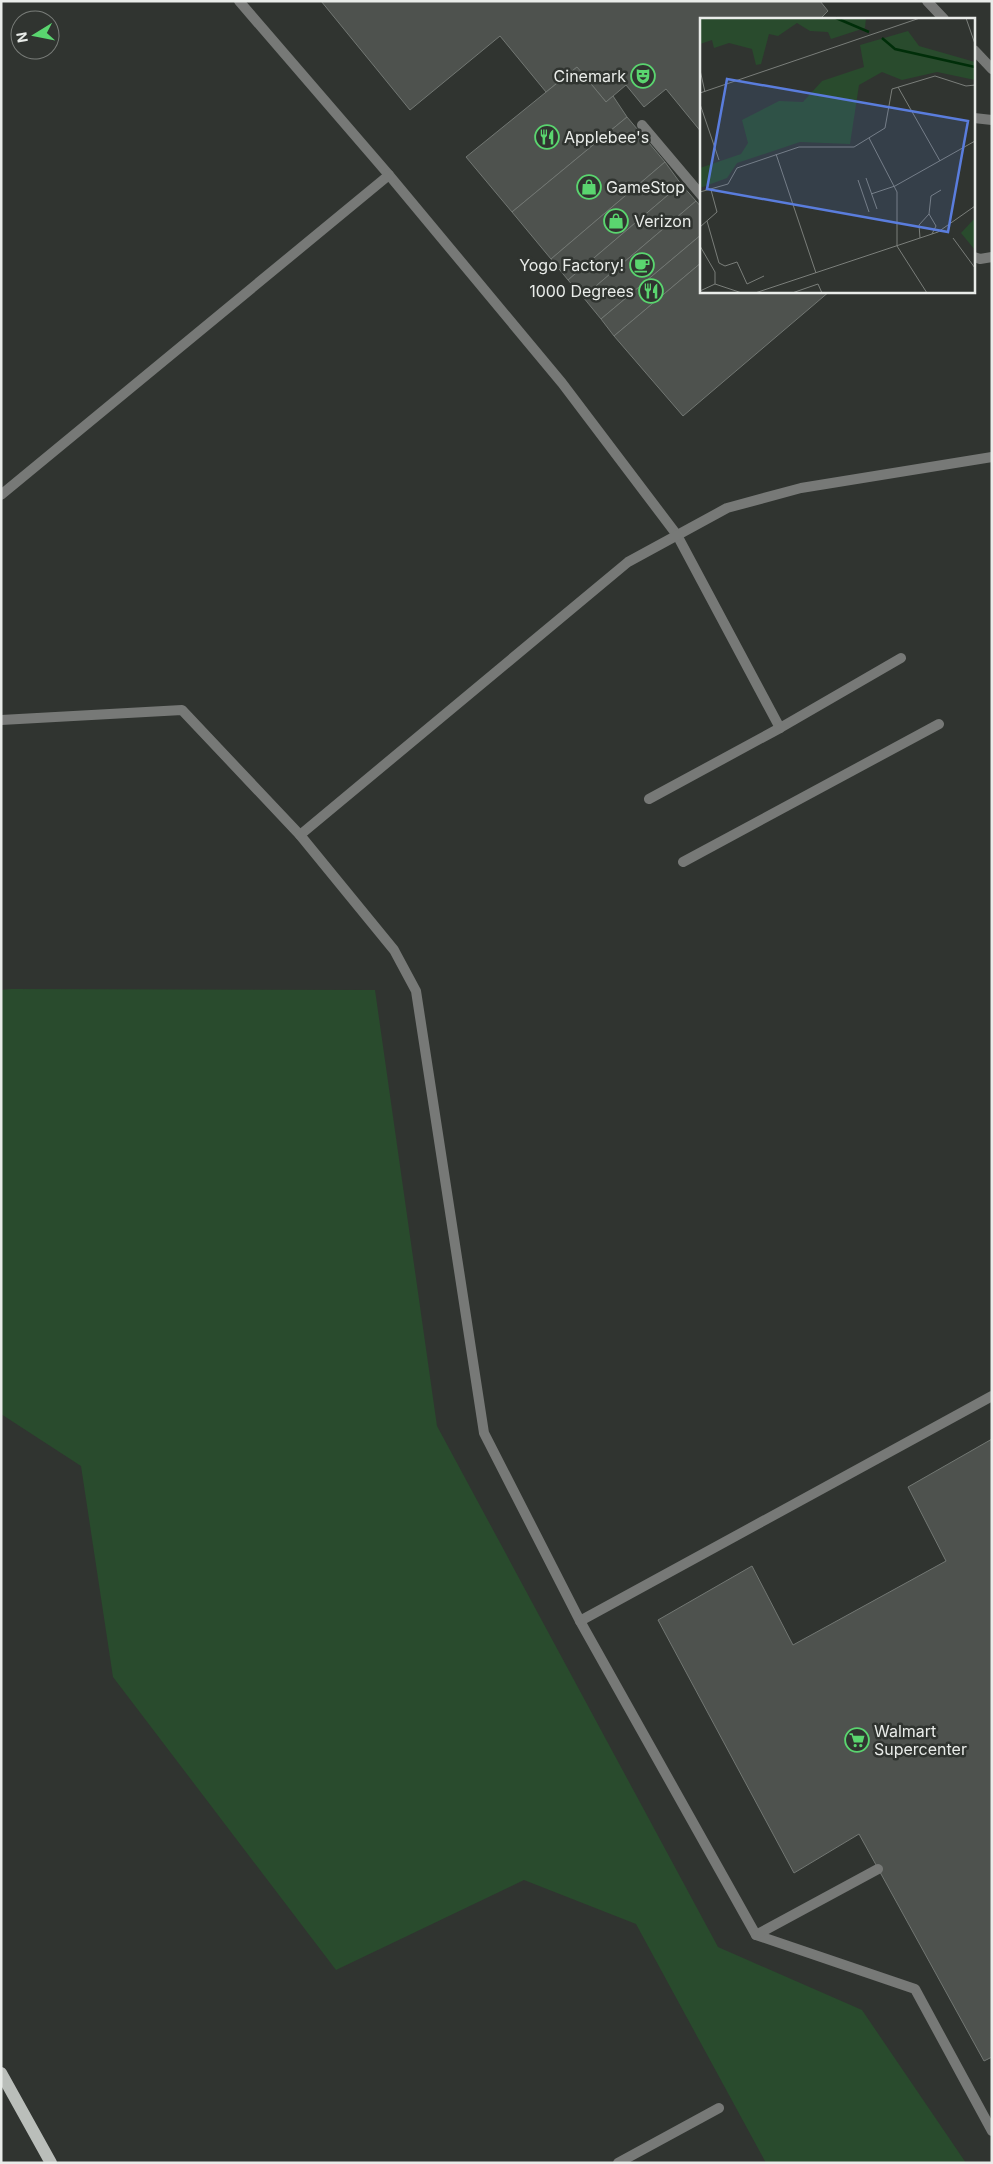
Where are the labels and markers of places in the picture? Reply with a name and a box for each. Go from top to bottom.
theatre icon: Cinemark [630,63,656,89]
place label: Cinemark [554,66,626,86]
restaurant icon: Applebee's [534,124,560,150]
place label: Applebee's [564,127,649,147]
shop icon: GameStop [576,174,602,200]
place label: GameStop [606,177,685,197]
shop icon: Verizon [603,208,629,234]
place label: Verizon [634,211,691,231]
cafe icon: Yogo Factory! [629,252,655,278]
place label: Yogo Factory! [519,255,624,275]
restaurant icon: 1000 Degrees [638,278,664,304]
place label: 1000 Degrees [529,281,634,301]
place label: Walmart Supercenter [874,1721,967,1759]
supermarket icon: Walmart Supercenter [844,1727,870,1753]

